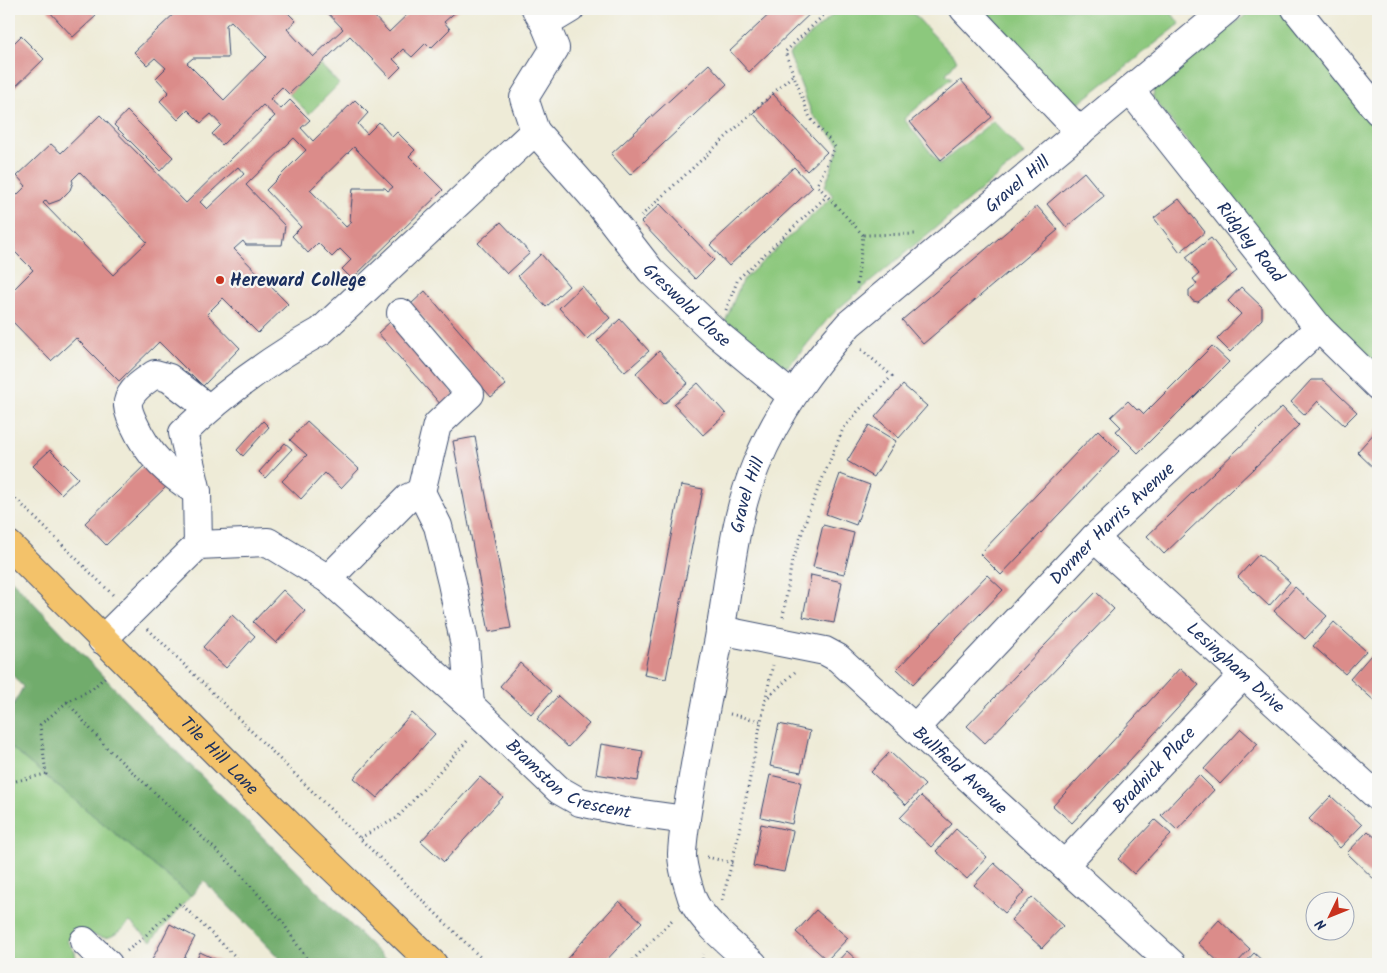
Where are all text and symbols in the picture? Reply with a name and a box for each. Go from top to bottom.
street label: Gravel Hill [979,149,1058,221]
street label: Ridgley Road [1208,196,1292,291]
street label: Greswold Close [634,258,737,356]
place label: Hereward College [230,267,366,296]
marker: Hereward College [214,274,226,286]
street label: Gravel Hill [723,452,774,536]
street label: Dormer Harris Avenue [1043,456,1182,593]
street label: Lesingham Drive [1179,616,1291,721]
street label: Tile Hill Lane [172,710,265,803]
street label: Bullfield Avenue [905,720,1014,823]
street label: Bradnick Place [1106,720,1204,821]
street label: Bramston Crescent [498,733,634,828]
north arrow [1304,890,1354,940]
text: N [1310,913,1332,935]

